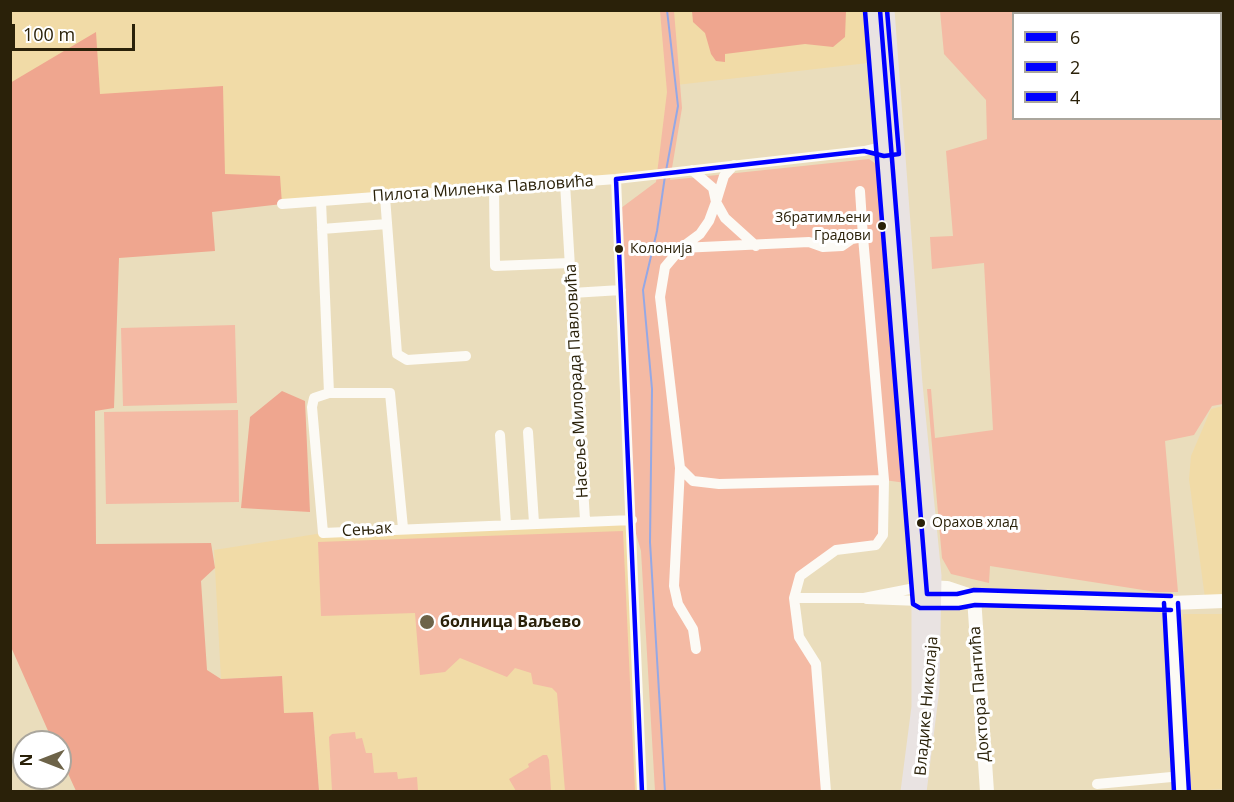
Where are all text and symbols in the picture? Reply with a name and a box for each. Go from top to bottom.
scale bar [15,12,138,50]
legend [1012,12,1222,120]
text: 100 m [23,22,75,46]
text: 6 [1070,25,1080,49]
text: 2 [1070,55,1080,79]
text: 4 [1070,85,1080,109]
street label: Пилота Миленка Павловића [372,172,594,206]
place label: Збратимљени Градови [775,210,871,243]
marker: Збратимљени Градови [876,220,888,232]
place label: Колонија [630,241,692,257]
marker: Колонија [613,243,625,255]
street label: Насеље Милорада Павловића [561,263,593,499]
place label: Орахов хлад [932,515,1018,531]
marker: Орахов хлад [915,517,927,529]
street label: Сењак [341,519,393,541]
place label: болница Ваљево [440,612,581,632]
marker: болница Ваљево [418,613,436,631]
street label: Доктора Пантића [966,626,994,762]
street label: Владике Николаја [911,635,943,777]
north arrow [12,730,72,790]
text: N [15,754,37,767]

